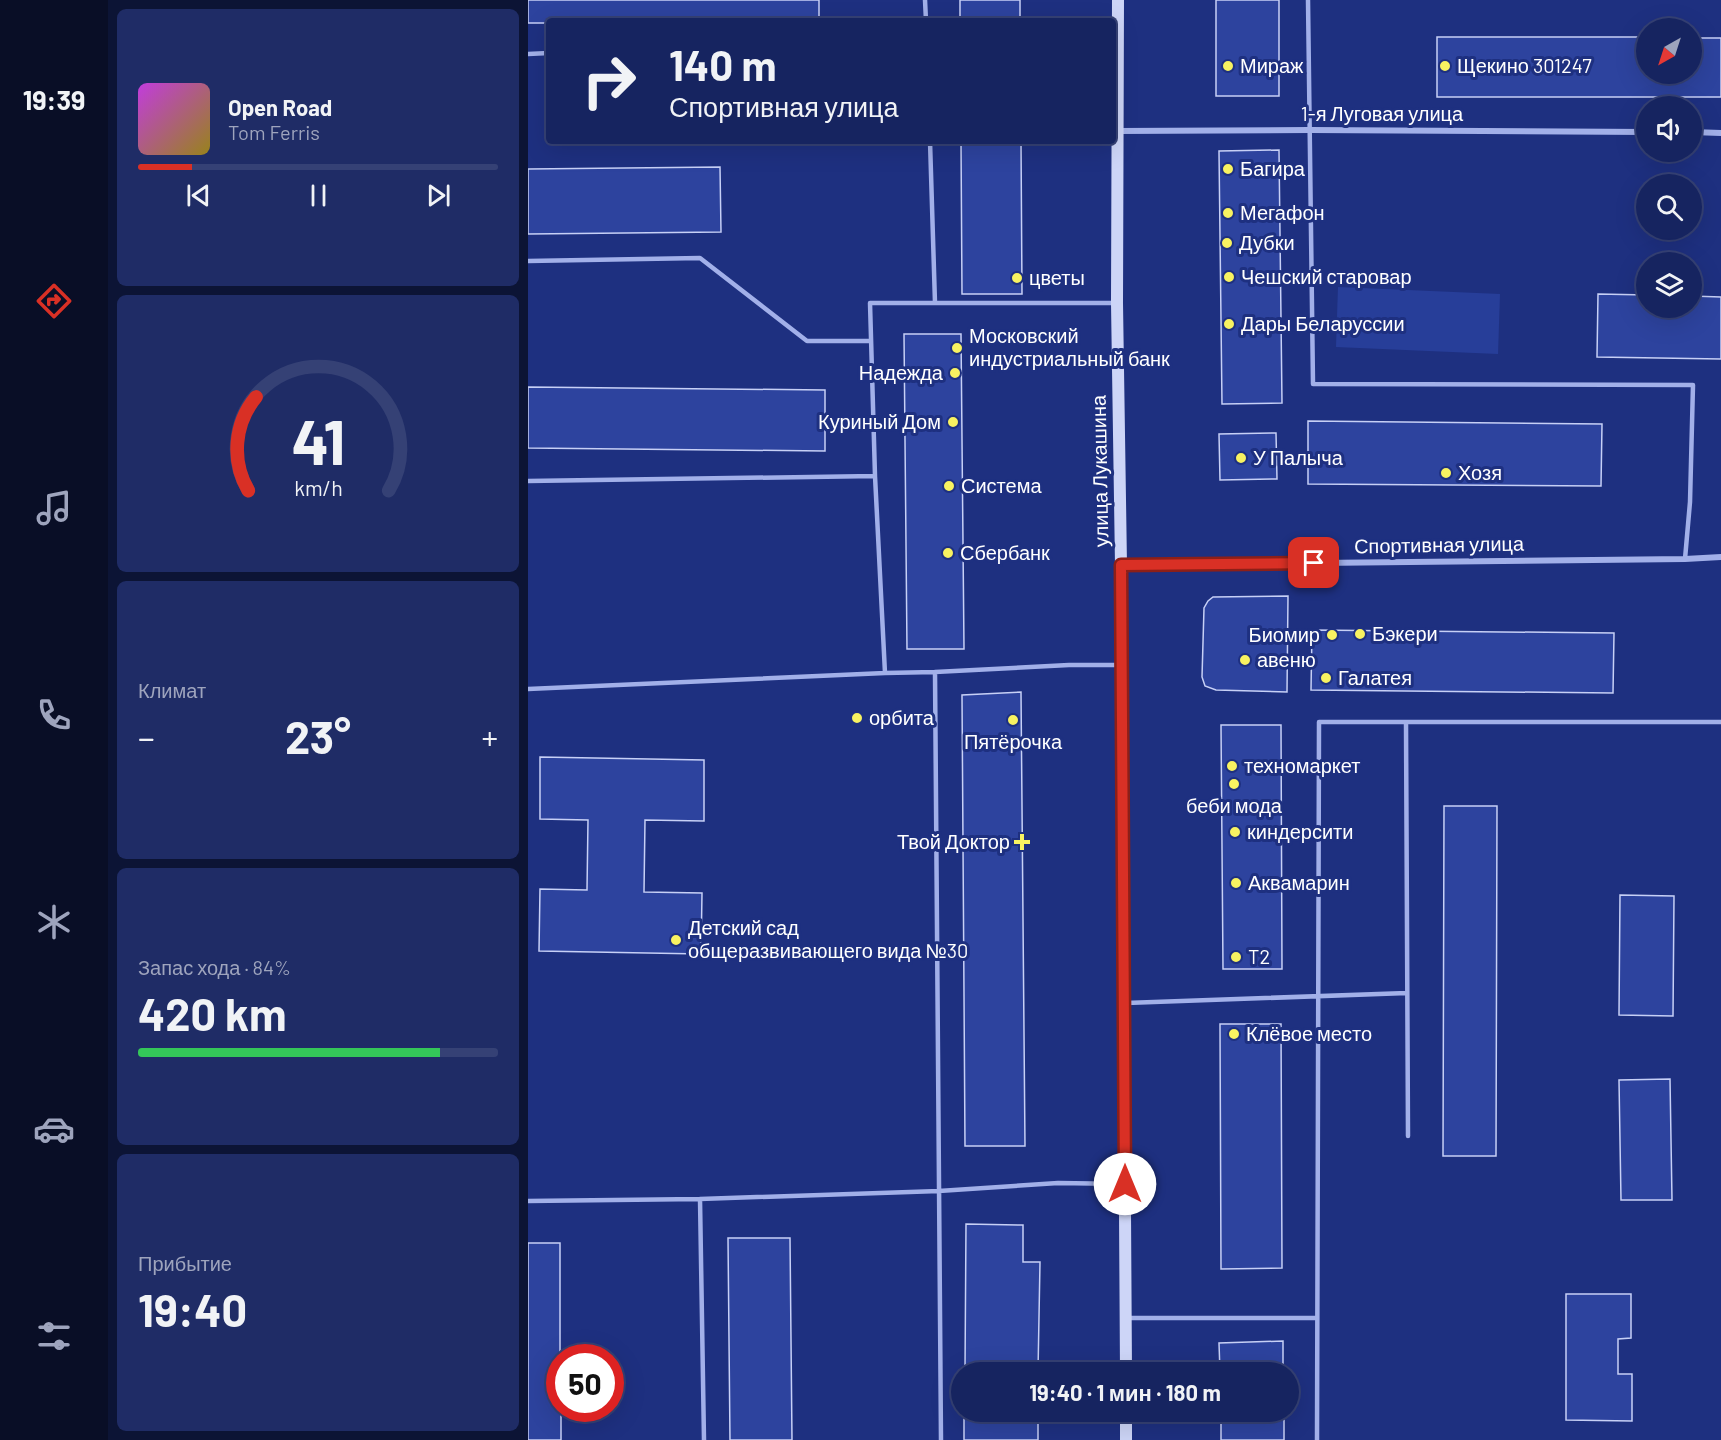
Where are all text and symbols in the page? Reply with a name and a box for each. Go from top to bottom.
north arrow [1636,18,1702,84]
map controls [1636,18,1702,318]
text: 140 m [669,39,777,89]
icon: right [570,42,648,120]
place label: Мираж [1240,53,1304,77]
place label: Щекино 301247 [1457,53,1592,77]
marker: Мираж [1221,59,1235,73]
marker: Щекино 301247 [1438,59,1452,73]
text: 19:39 [23,83,85,115]
text: Спортивная улица [669,90,899,122]
text: Open Road [228,94,332,120]
button: sound [1636,96,1702,162]
street label: 1-я Луговая улица [1301,101,1464,125]
text: Tom Ferris [228,120,320,144]
place label: Багира [1240,156,1306,180]
marker: Багира [1221,162,1235,176]
button: search [1636,174,1702,240]
icon: previous [182,179,215,212]
icon: pause [302,179,335,212]
icon: next [422,179,455,212]
place label: Мегафон [1240,200,1325,224]
marker: Мегафон [1221,206,1235,220]
place label: Дубки [1239,230,1295,254]
marker: Дубки [1220,236,1234,250]
button: layers [1636,252,1702,318]
place label: Чешский старовар [1241,264,1412,288]
place label: цветы [1029,265,1085,289]
marker: Чешский старовар [1222,270,1236,284]
marker: цветы [1010,271,1024,285]
icon: directions [33,280,75,322]
place label: Дары Беларуссии [1241,311,1405,335]
marker: Дары Беларуссии [1222,317,1236,331]
place label: Московский индустриальный банк [969,323,1170,370]
marker: Московский индустриальный банк [950,341,964,355]
place label: Надежда [859,360,944,384]
marker: Надежда [948,366,962,380]
street label: улица Лукашина [1086,394,1112,547]
text: 41 [291,403,345,477]
place label: Куриный Дом [818,409,941,433]
marker: Куриный Дом [946,415,960,429]
place label: У Палыча [1253,445,1344,469]
marker: У Палыча [1234,451,1248,465]
place label: Хозя [1458,460,1502,484]
marker: Хозя [1439,466,1453,480]
place label: Система [961,473,1042,497]
text: km/h [294,475,342,500]
marker: Система [942,479,956,493]
icon: music [33,487,75,529]
street label: Спортивная улица [1354,531,1525,557]
pin [1288,537,1339,588]
place label: Сбербанк [960,540,1050,564]
marker: Сбербанк [941,546,955,560]
icon: arrive [1297,546,1330,579]
place label: Бэкери [1372,621,1438,645]
place label: Биомир [1249,622,1320,646]
marker: Бэкери [1353,627,1367,641]
marker: Биомир [1325,628,1339,642]
place label: авеню [1257,647,1316,671]
marker: авеню [1238,653,1252,667]
place label: Галатея [1338,665,1412,689]
marker: Галатея [1319,671,1333,685]
text: Климат [138,678,206,702]
icon: phone [33,694,75,736]
place label: орбита [869,705,935,729]
text: 23° [285,709,351,763]
marker: орбита [850,711,864,725]
marker: Пятёрочка [1006,713,1020,727]
text: − [138,717,155,757]
text: + [481,717,498,757]
place label: Пятёрочка [964,729,1063,753]
place label: техномаркет [1244,753,1360,777]
marker: техномаркет [1225,759,1239,773]
marker: беби мода [1227,777,1241,791]
place label: беби мода [1186,793,1283,817]
place label: киндерсити [1247,819,1353,843]
marker: киндерсити [1228,825,1242,839]
place label: Твой Доктор [897,829,1010,853]
marker: Твой Доктор [1015,835,1029,849]
place label: Аквамарин [1248,870,1350,894]
marker: Аквамарин [1229,876,1243,890]
icon: climate [33,901,75,943]
place label: Детский сад общеразвивающего вида №30 [688,915,968,962]
marker: Детский сад общеразвивающего вида №30 [669,933,683,947]
place label: T2 [1248,944,1270,968]
marker: T2 [1229,950,1243,964]
text: Запас хода · 84% [138,955,291,979]
text: 420 km [138,986,287,1040]
place label: Клёвое место [1246,1021,1372,1045]
marker: Клёвое место [1227,1027,1241,1041]
icon: car [33,1108,75,1150]
position arrow [1093,1152,1157,1216]
text: Прибытие [138,1251,232,1275]
text: 19:40 [138,1282,247,1336]
icon: filters [33,1315,75,1357]
speed limit sign: 50 [546,1344,624,1422]
text: 19:40 · 1 мин · 180 m [1029,1379,1221,1405]

